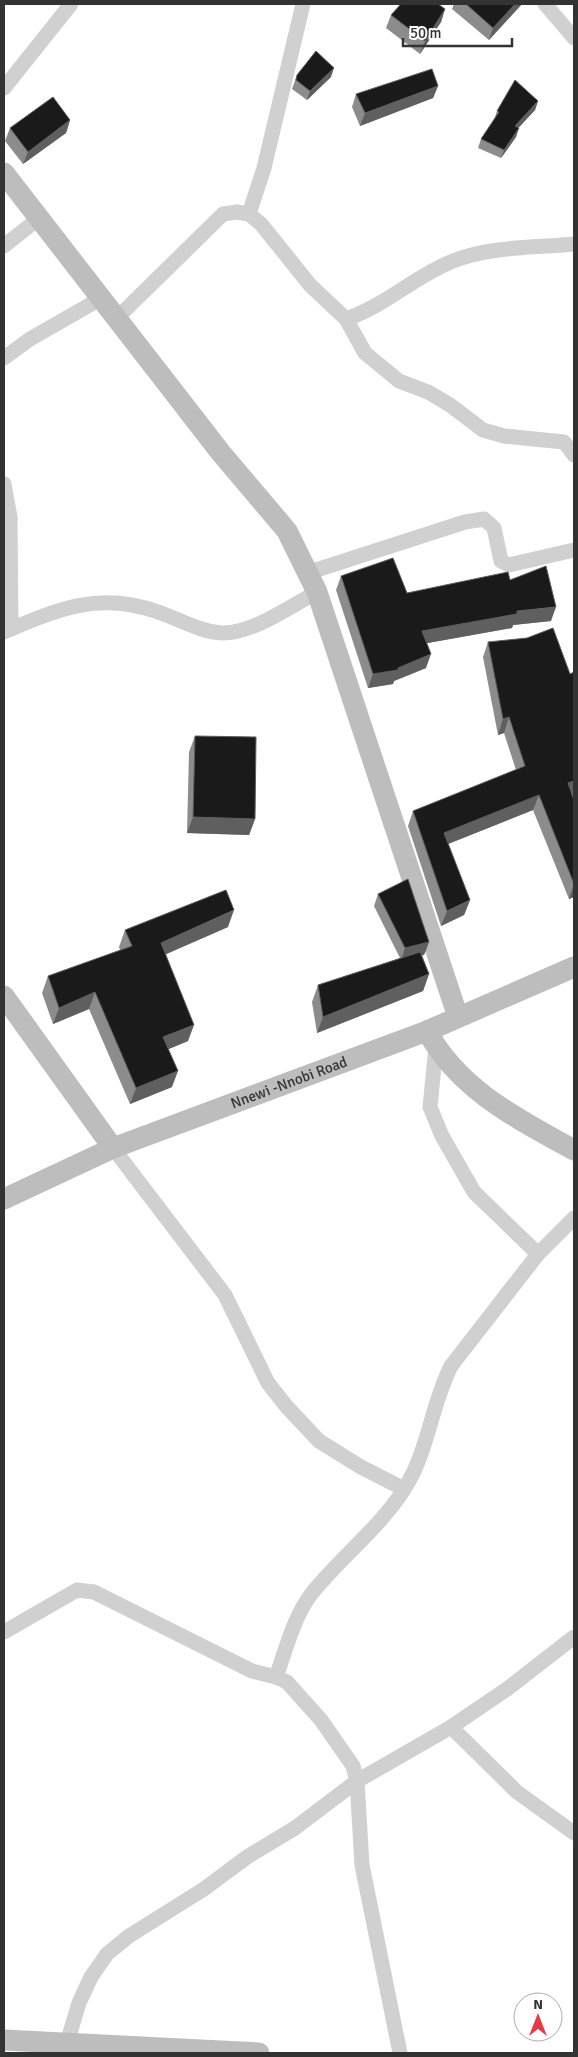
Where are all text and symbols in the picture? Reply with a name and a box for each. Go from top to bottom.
scale bar [403,15,512,47]
text: 50 m [410,24,441,42]
street label: Nnewi -Nnobi Road [228,1053,350,1112]
north arrow [513,1992,563,2042]
text: N [533,1996,543,2013]

